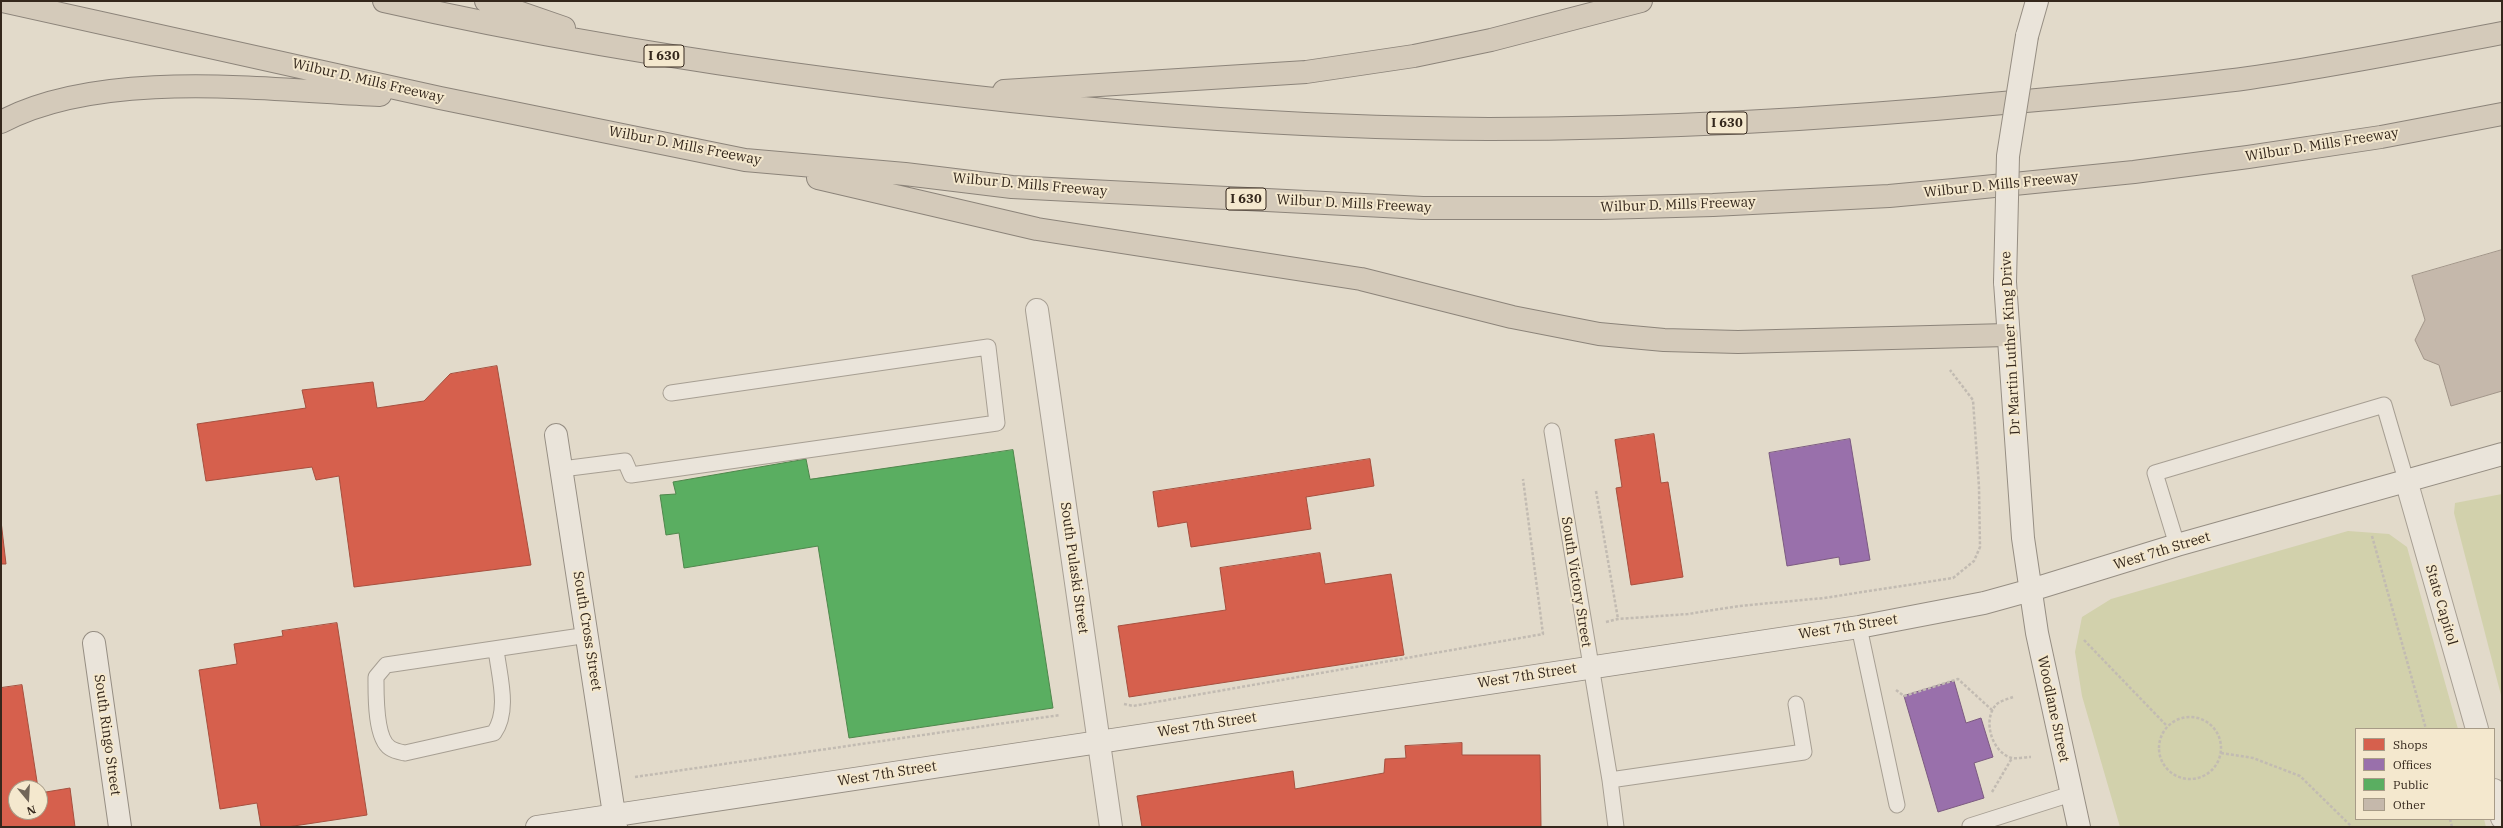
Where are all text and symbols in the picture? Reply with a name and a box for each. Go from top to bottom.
road number: I 630 [644,45,684,67]
street label: Wilbur D. Mills Freeway [291,55,445,107]
road number: I 630 [1707,112,1747,134]
street label: Wilbur D. Mills Freeway [607,123,763,169]
street label: Wilbur D. Mills Freeway [2244,125,2400,165]
street label: Wilbur D. Mills Freeway [1923,169,2079,201]
street label: Wilbur D. Mills Freeway [952,170,1108,200]
road number: I 630 [1226,188,1266,210]
street label: Wilbur D. Mills Freeway [1276,192,1432,216]
street label: Wilbur D. Mills Freeway [1600,194,1756,216]
street label: Dr Martin Luther King Drive [1998,251,2024,435]
street label: South Pulaski Street [1056,501,1092,635]
street label: South Victory Street [1557,516,1595,648]
street label: West 7th Street [2112,528,2212,574]
street label: State Capitol [2421,563,2461,647]
street label: South Cross Street [569,570,605,692]
street label: West 7th Street [1797,611,1899,643]
street label: Woodlane Street [2034,654,2072,764]
street label: West 7th Street [1476,660,1578,692]
street label: South Ringo Street [90,673,124,797]
street label: West 7th Street [1156,709,1258,741]
legend [2355,728,2495,820]
text: Shops [2393,737,2428,752]
text: Offices [2393,757,2432,772]
street label: West 7th Street [836,758,938,790]
text: Public [2393,777,2429,792]
north arrow [8,780,48,820]
text: Other [2393,797,2425,812]
text: N [25,802,38,818]

